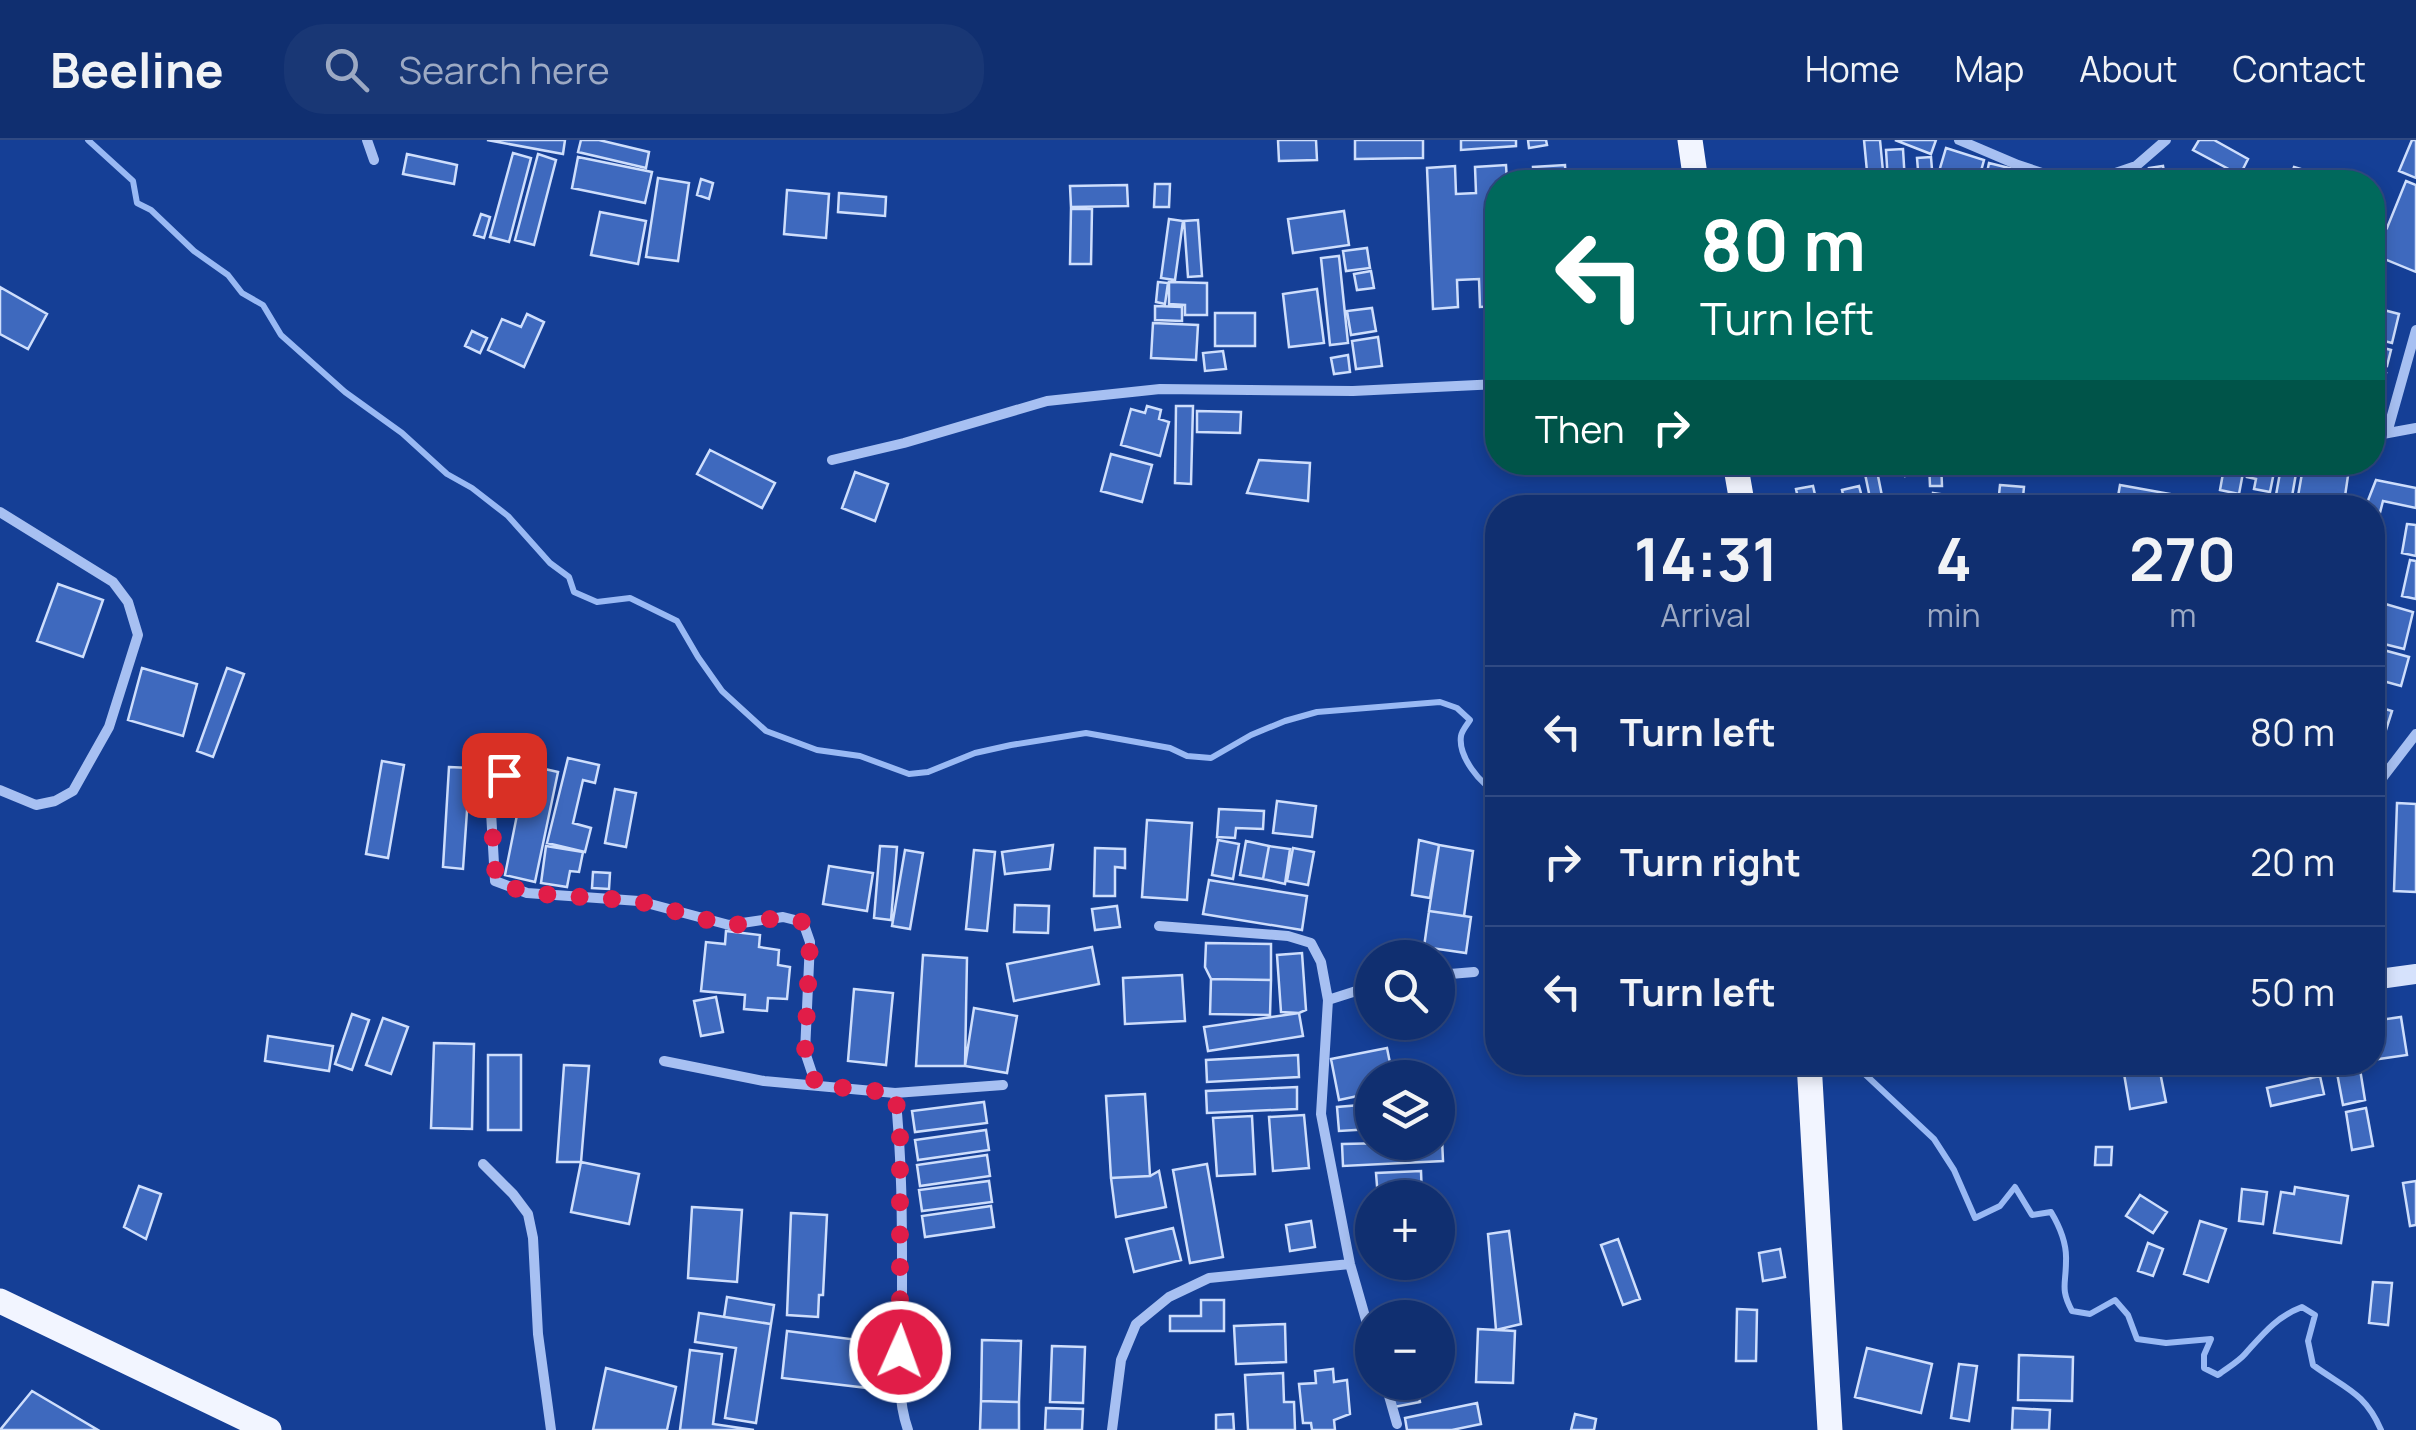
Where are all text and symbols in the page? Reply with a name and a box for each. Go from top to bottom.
search box [284,24,984,114]
text: Beeline [50,37,224,102]
icon: search [319,42,374,97]
text: Search here [399,43,610,95]
text: Home [1805,45,1900,93]
text: Map [1955,45,2024,93]
text: About [2079,45,2178,93]
text: Contact [2233,45,2366,93]
text: 80 m [1700,196,1866,292]
icon: left [1535,210,1665,340]
text: Turn left [1700,287,1874,349]
icon: right [1644,400,1699,455]
text: Then [1535,402,1624,454]
text: 14:31 [1634,517,1778,599]
text: 4 [1935,517,1972,599]
text: 270 [2129,517,2236,599]
text: Arrival [1660,593,1752,637]
text: min [1927,593,1980,637]
text: m [2169,593,2196,637]
icon: left [1535,704,1590,759]
text: Turn left [1620,705,1776,757]
text: 80 m [2250,705,2335,757]
pin [462,733,547,818]
icon: arrive [477,748,532,803]
icon: right [1535,834,1590,889]
text: Turn right [1620,835,1801,887]
text: 20 m [2250,835,2335,887]
map controls [1355,940,1455,1400]
button: search [1355,940,1455,1040]
icon: left [1535,964,1590,1019]
text: Turn left [1620,965,1776,1017]
text: 50 m [2250,965,2335,1017]
button: layers [1355,1060,1455,1160]
button: + [1355,1180,1455,1280]
position arrow [848,1300,952,1404]
button: − [1355,1300,1455,1400]

